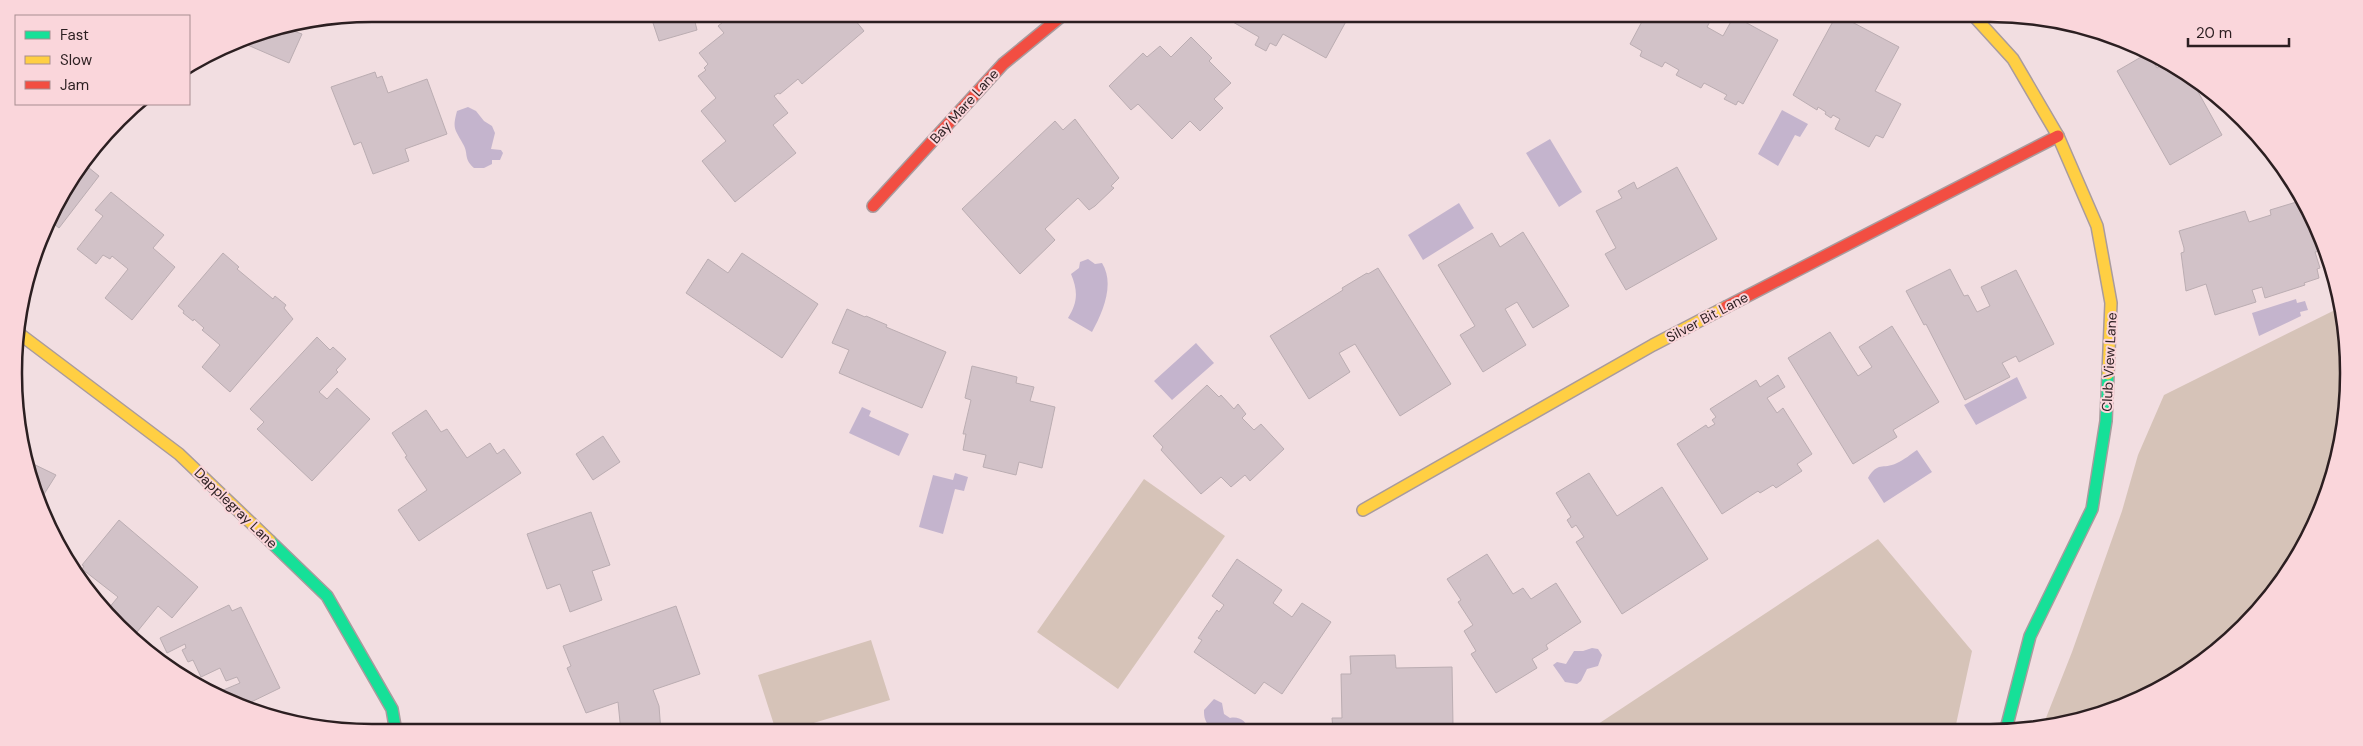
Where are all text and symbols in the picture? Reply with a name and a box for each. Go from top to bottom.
legend [15,15,190,105]
scale bar [2188,15,2289,47]
text: 20 m [2196,23,2232,43]
text: Fast [60,25,89,45]
text: Slow [60,50,93,70]
street label: Bay Mare Lane [926,65,1002,147]
text: Jam [60,75,89,95]
street label: Silver Bit Lane [1663,288,1751,346]
street label: Club View Lane [2097,312,2121,412]
street label: Dapplegray Lane [191,464,281,552]

